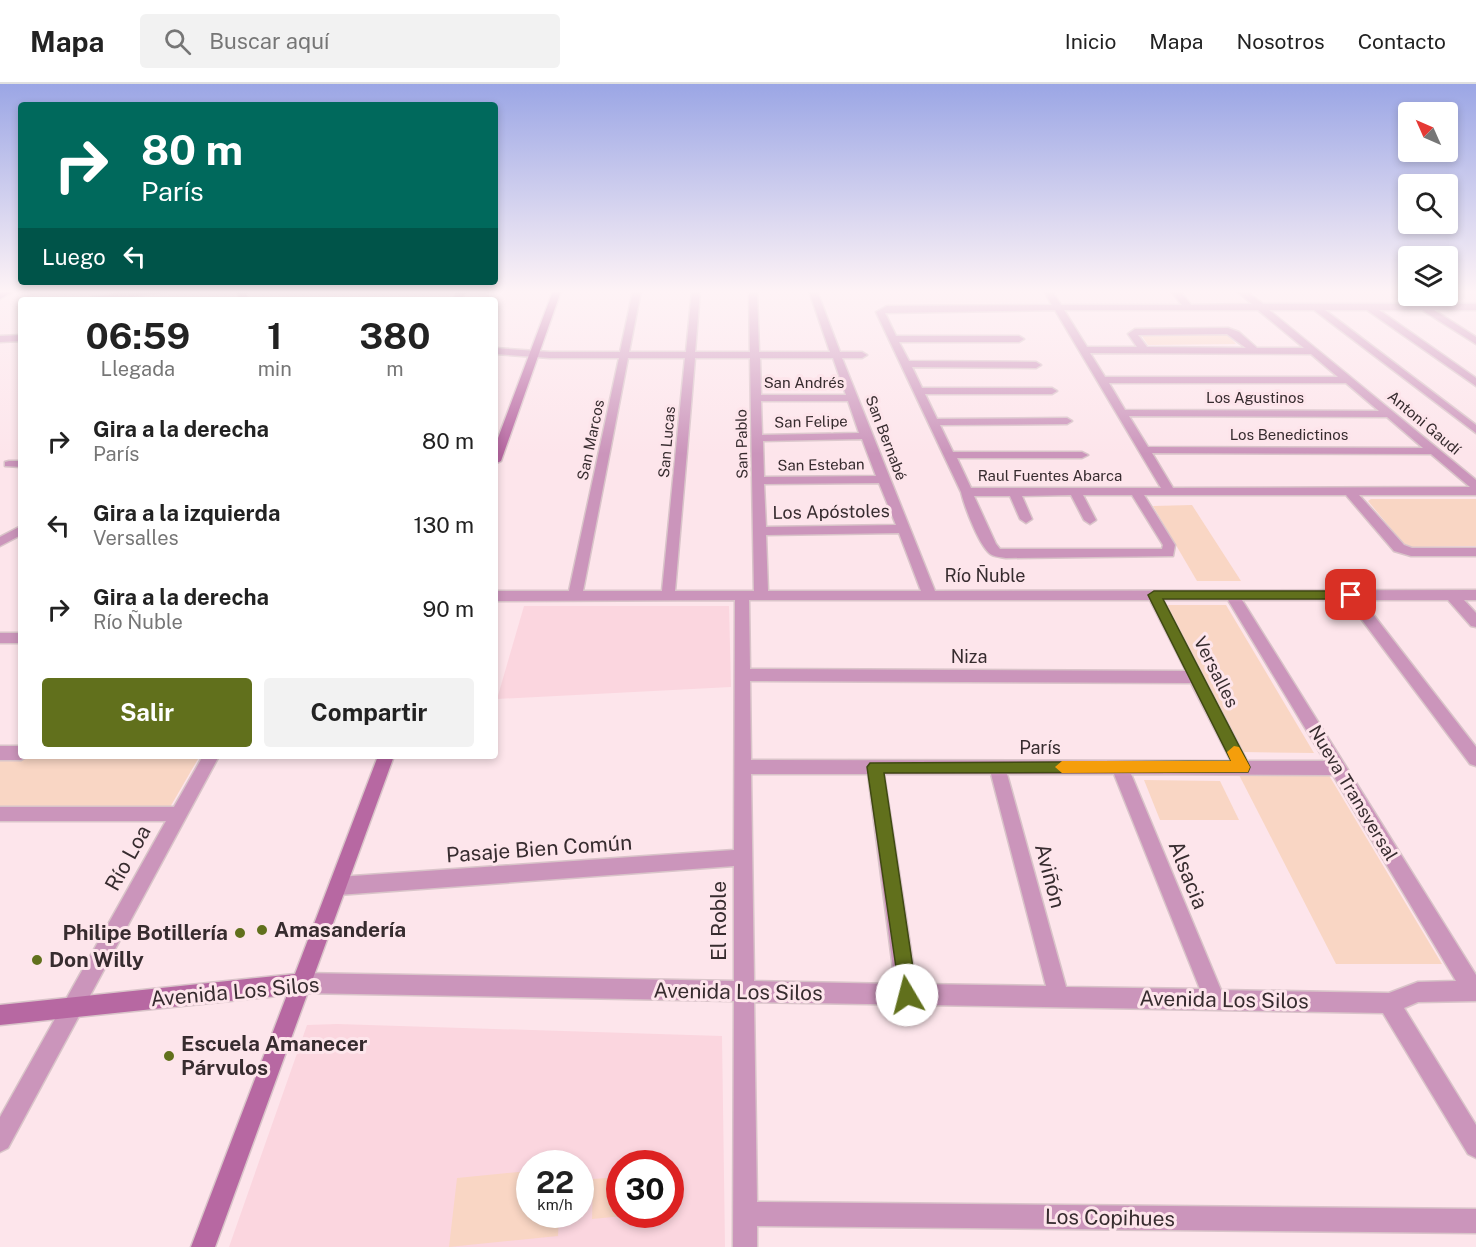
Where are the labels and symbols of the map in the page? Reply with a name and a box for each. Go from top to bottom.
north arrow [1398,102,1458,162]
street label: San Andrés [764,374,844,391]
street label: Antoni Gaudí [1384,387,1464,458]
street label: Los Agustinos [1206,389,1304,406]
street label: San Bernabé [863,393,910,483]
street label: San Marcos [574,398,607,482]
street label: San Lucas [655,405,678,478]
street label: San Pablo [732,409,751,479]
street label: San Felipe [774,412,848,431]
street label: Los Benedictinos [1230,426,1348,443]
street label: San Esteban [777,455,865,474]
street label: Raul Fuentes Abarca [978,467,1122,484]
street label: Los Apóstoles [772,500,890,523]
street label: Río Ñuble [945,564,1025,586]
pin [1325,569,1376,620]
street label: Versalles [1190,633,1243,711]
street label: Niza [951,646,987,667]
street label: Nueva Transversal [1305,721,1402,864]
street label: París [1019,737,1061,758]
street label: Río Loa [99,821,156,895]
street label: Pasaje Bien Común [445,830,633,867]
street label: Alsacia [1164,837,1213,913]
street label: Aviñón [1030,841,1071,911]
street label: El Roble [706,881,731,961]
place label: Amasandería [274,917,406,942]
place label: Philipe Botillería [62,920,228,945]
marker: Amasandería [255,923,269,937]
marker: Philipe Botillería [233,926,247,940]
place label: Don Willy [49,947,144,972]
marker: Don Willy [30,953,44,967]
position arrow [875,963,939,1027]
street label: Avenida Los Silos [150,972,320,1011]
street label: Avenida Los Silos [653,978,823,1005]
street label: Avenida Los Silos [1139,986,1309,1013]
place label: Escuela Amanecer Párvulos [181,1031,368,1080]
marker: Escuela Amanecer Párvulos [162,1049,176,1063]
speed limit sign: 30 [606,1150,684,1228]
street label: Los Copihues [1045,1204,1175,1231]

